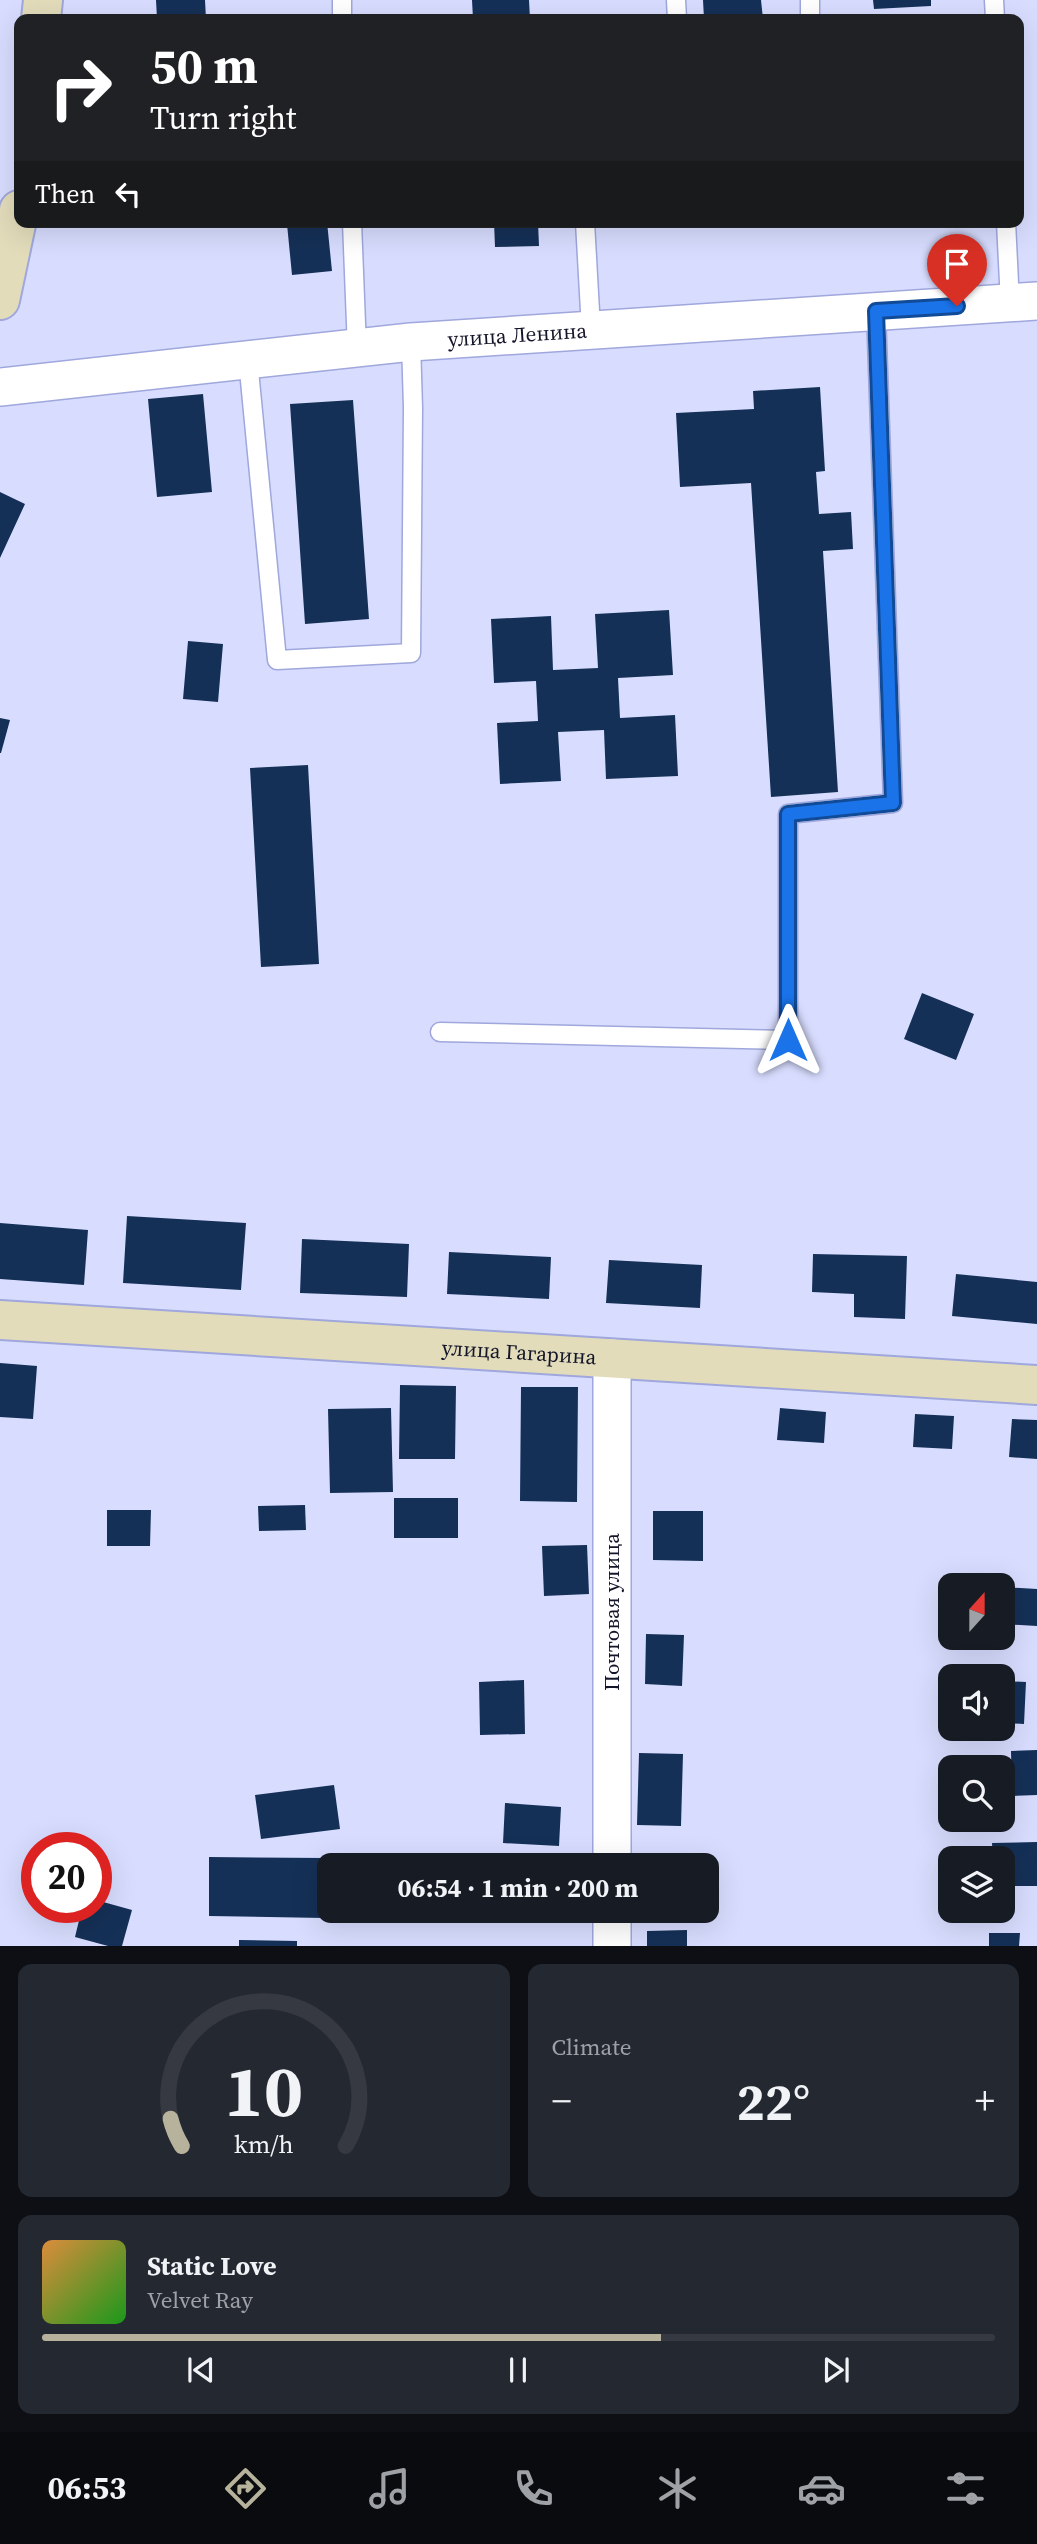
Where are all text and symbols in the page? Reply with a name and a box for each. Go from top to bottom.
text: 50 m [150,32,258,99]
icon: right [35,42,126,133]
text: Turn right [150,96,296,140]
icon: left [109,175,147,213]
text: Then [35,176,95,212]
pin [927,234,987,306]
icon: arrive [938,245,976,283]
street label: улица Ленина [447,315,588,354]
position arrow [751,1003,825,1077]
street label: улица Гагарина [441,1333,598,1371]
street label: Почтовая улица [597,1533,626,1691]
north arrow [938,1573,1015,1650]
map controls [938,1573,1015,1923]
button: sound [938,1664,1015,1741]
button: search [938,1755,1015,1832]
speed limit sign: 20 [21,1832,112,1923]
button: layers [938,1846,1015,1923]
text: 06:54 · 1 min · 200 m [398,1870,638,1906]
text: Climate [552,2031,631,2063]
text: 10 [224,2042,303,2141]
text: 22° [737,2066,810,2137]
text: − [552,2075,572,2127]
text: + [975,2075,995,2127]
text: km/h [234,2127,294,2161]
text: Static Love [147,2248,276,2284]
text: Velvet Ray [147,2284,253,2316]
icon: previous [182,2351,220,2389]
icon: pause [499,2351,537,2389]
icon: next [817,2351,855,2389]
icon: directions [221,2464,270,2513]
icon: music [365,2464,414,2513]
icon: phone [509,2464,558,2513]
icon: climate [653,2464,702,2513]
icon: car [797,2464,846,2513]
icon: filters [941,2464,990,2513]
text: 06:53 [47,2466,126,2510]

